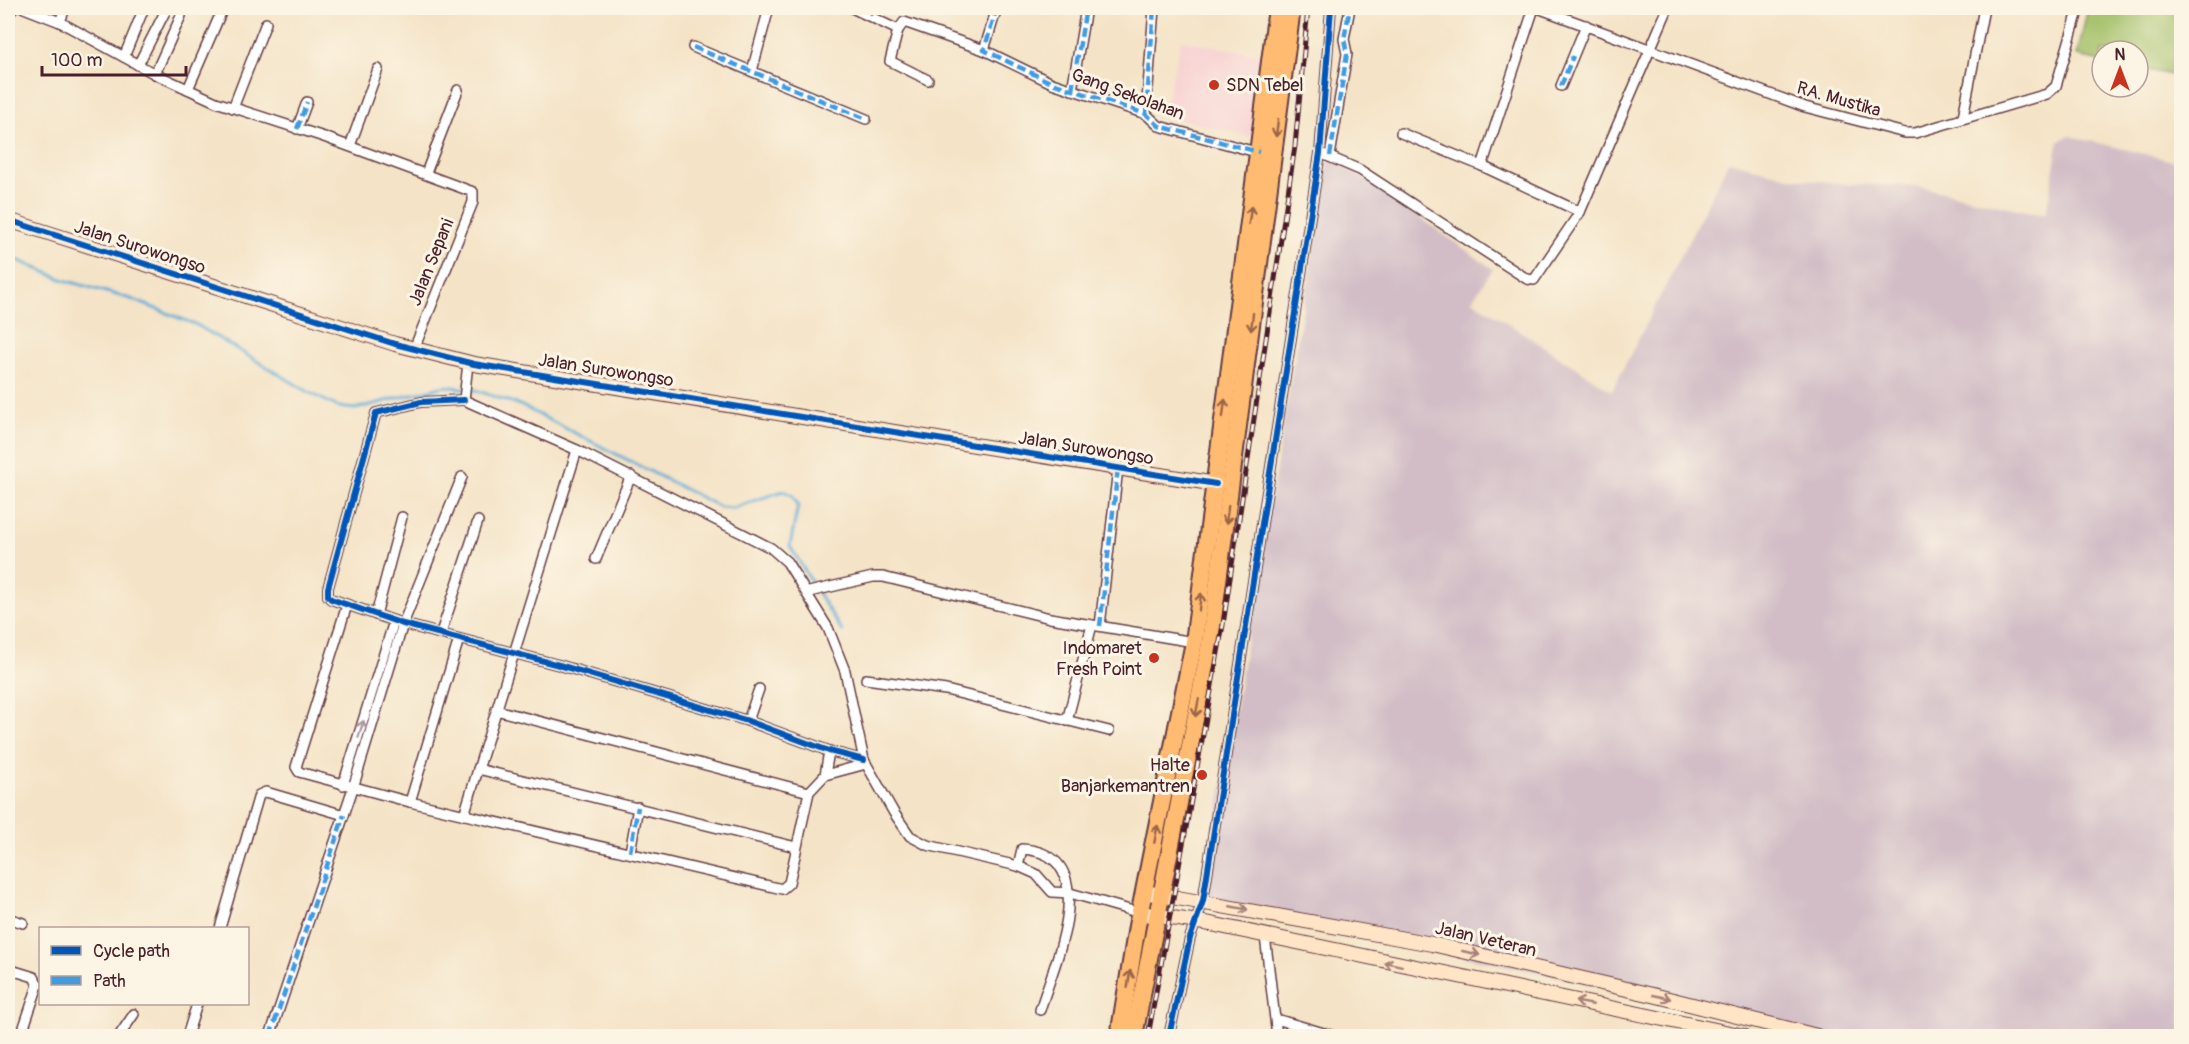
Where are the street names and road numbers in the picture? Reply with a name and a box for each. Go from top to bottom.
street label: Gang Sekolahan [1068,63,1187,126]
street label: RA. Mustika [1794,77,1884,122]
street label: Jalan Surowongso [71,215,209,280]
street label: Jalan Sepani [404,215,459,309]
street label: Jalan Surowongso [537,348,676,393]
street label: Jalan Surowongso [1017,426,1156,471]
street label: Jalan Veteran [1433,917,1539,962]

